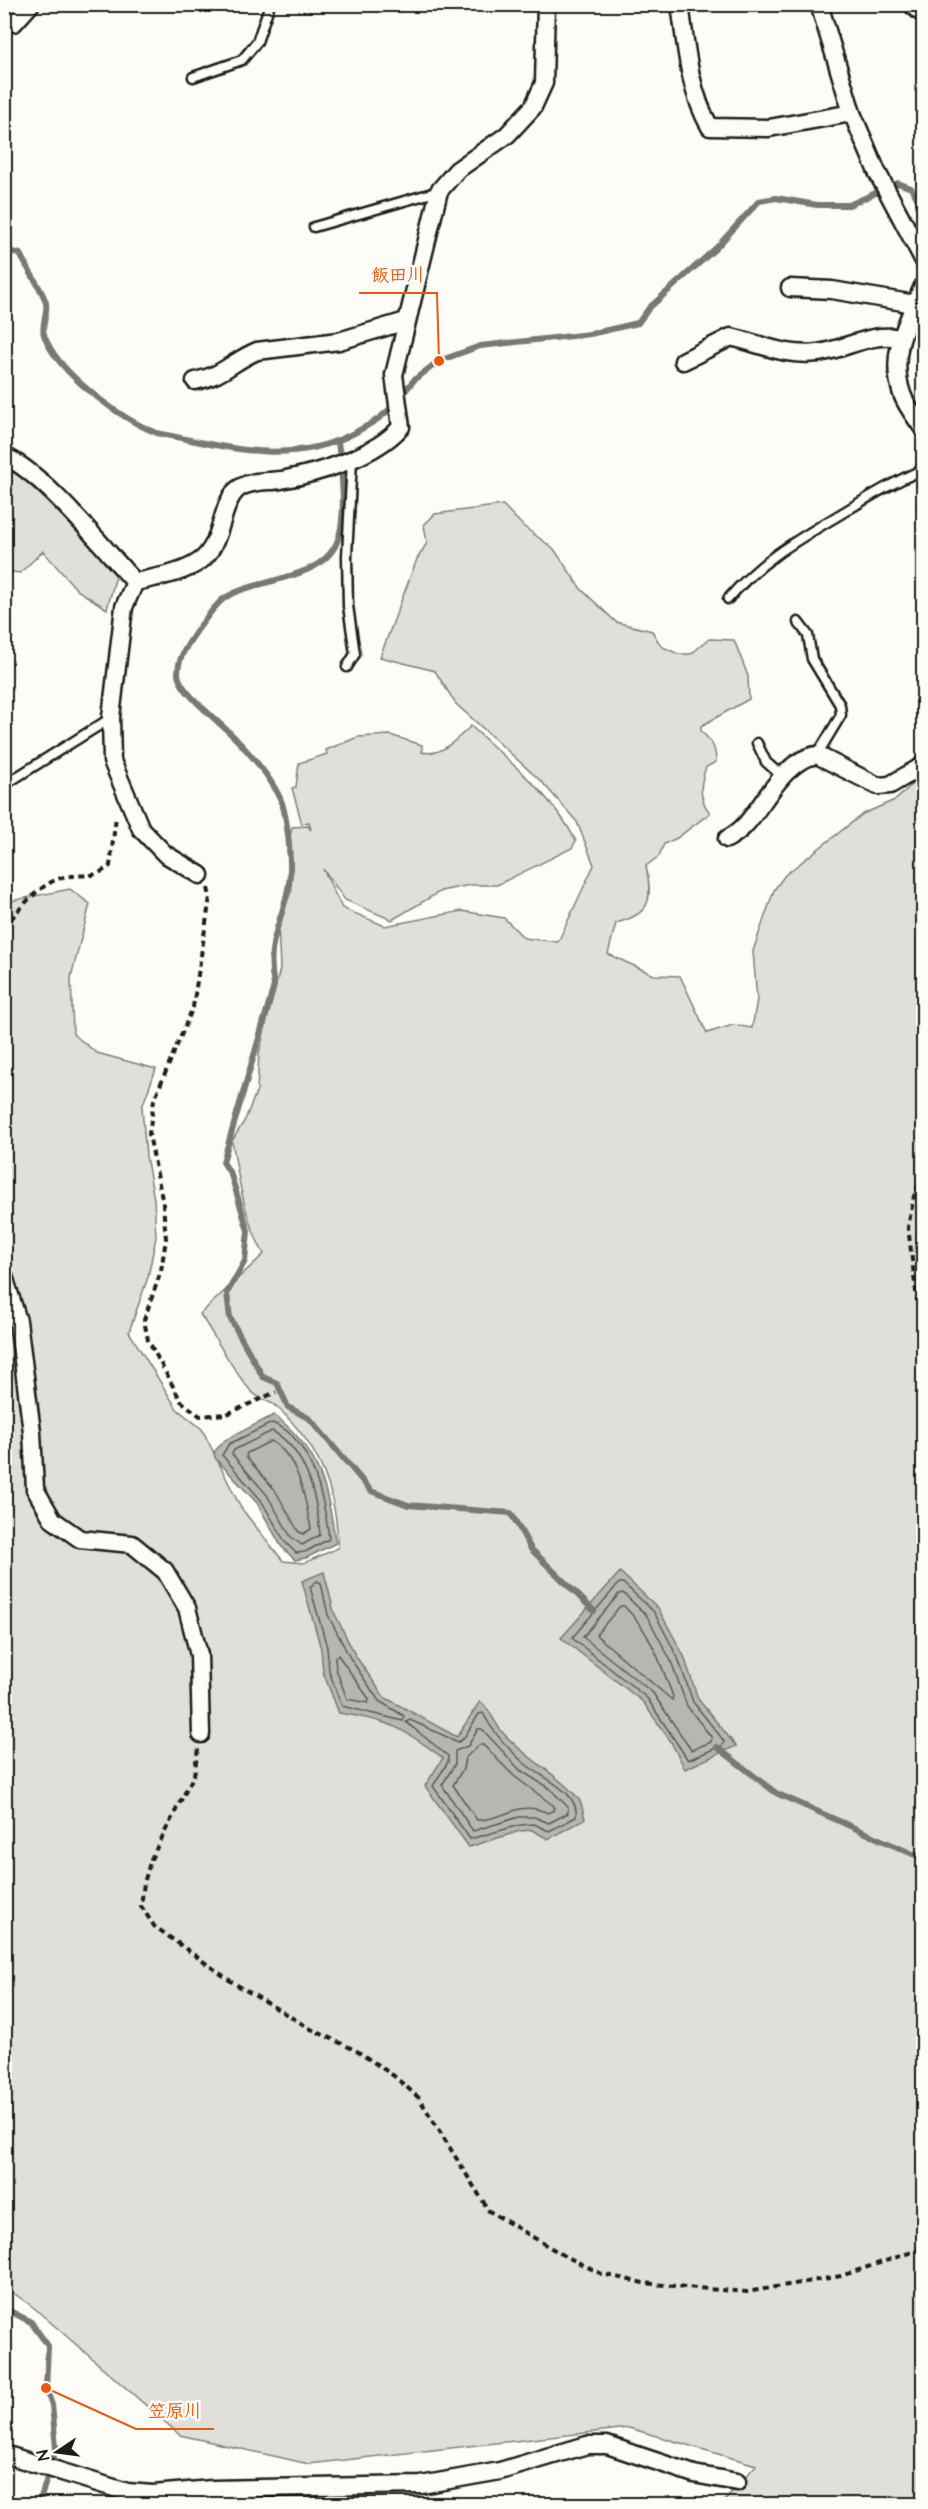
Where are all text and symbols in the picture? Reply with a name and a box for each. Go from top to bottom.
callout: 飯田川 [359,257,437,293]
text: 飯田川 [371,263,425,288]
callout: 笠原川 [136,2393,214,2429]
text: 笠原川 [148,2399,202,2424]
north arrow [27,2422,87,2482]
text: N [32,2448,55,2463]

